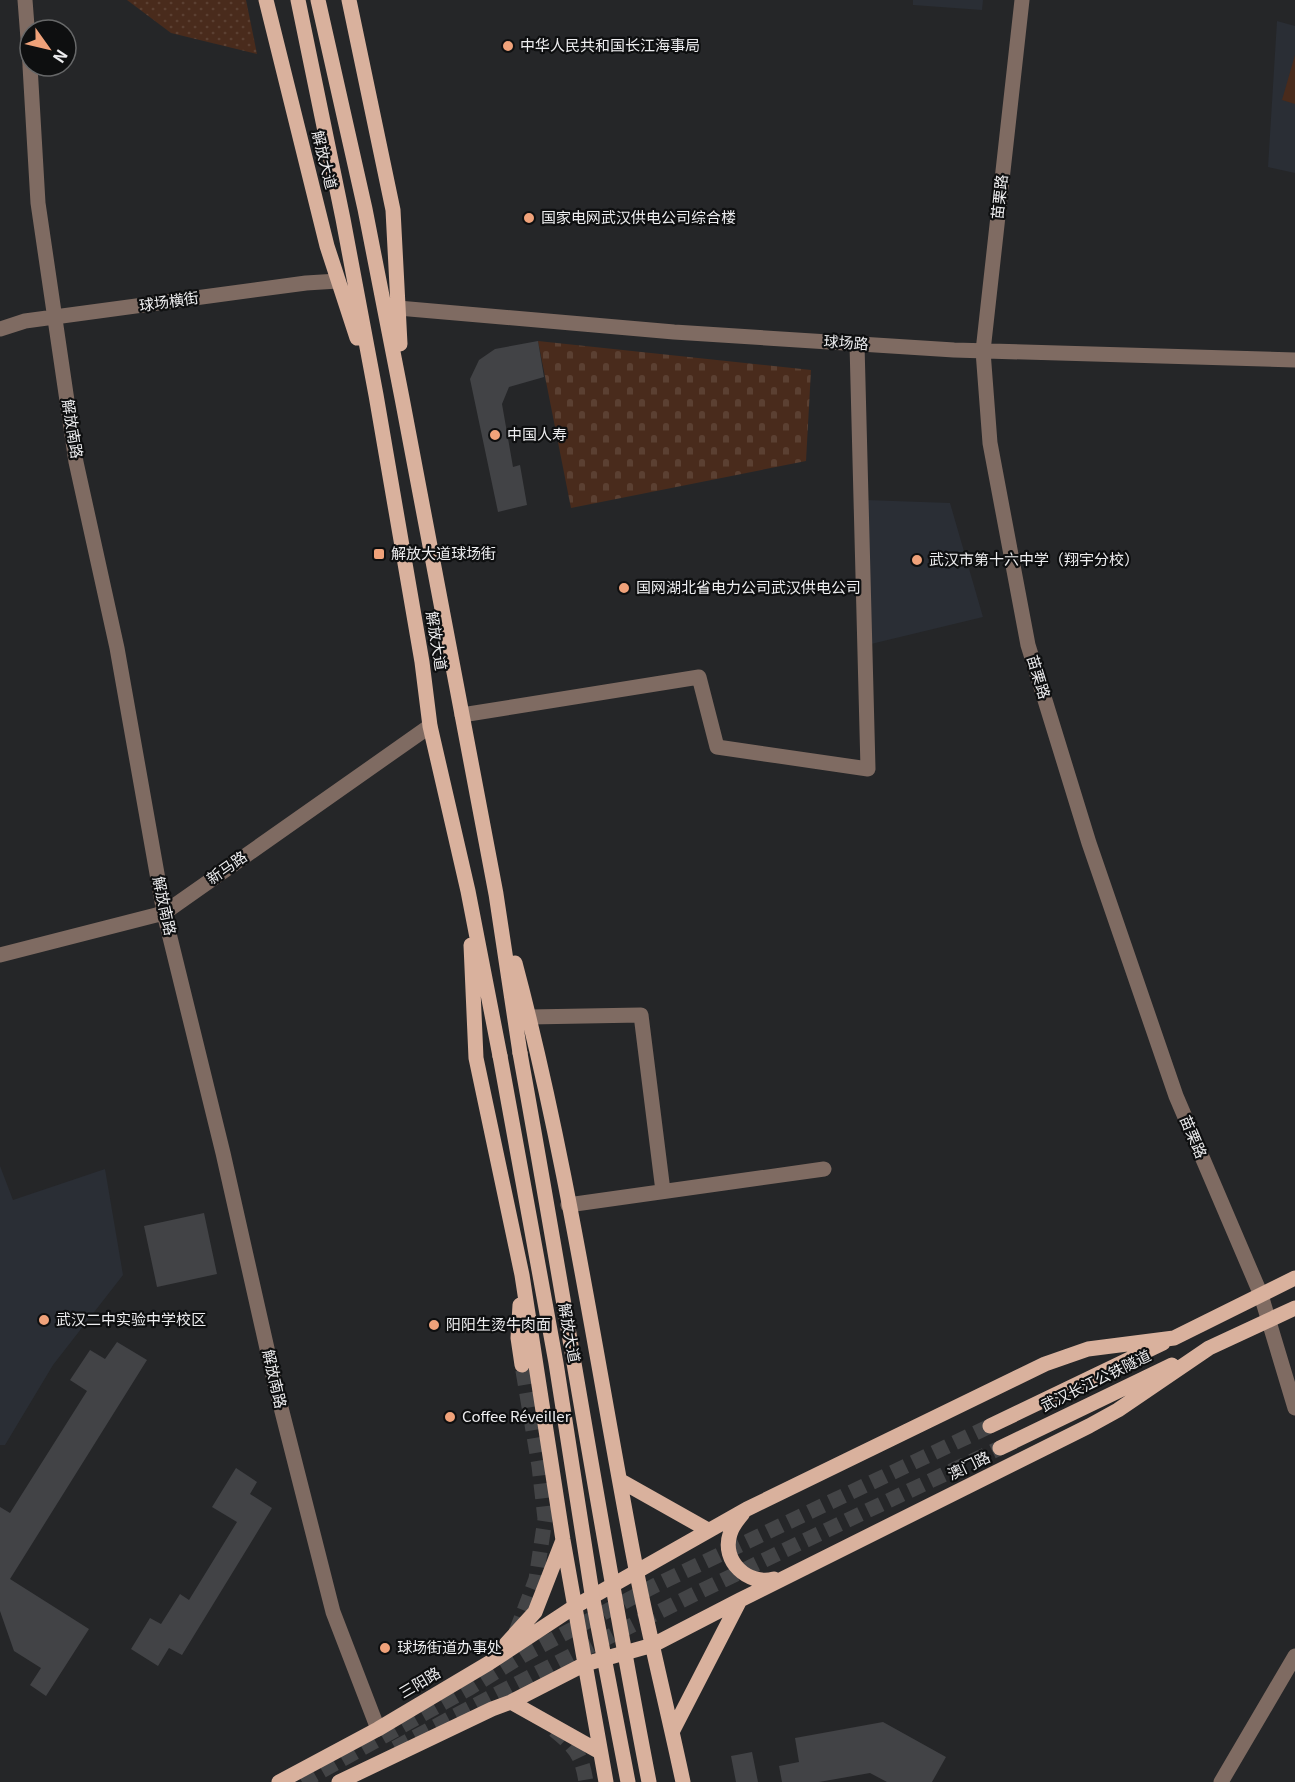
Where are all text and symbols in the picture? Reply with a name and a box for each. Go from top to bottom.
north arrow [18,18,78,78]
place label: 中华人民共和国长江海事局 [520,34,700,55]
marker: 中华人民共和国长江海事局 [501,39,515,53]
text: N [48,45,75,69]
street label: 解放大道 [308,128,343,191]
street label: 苗栗路 [986,173,1011,220]
place label: 国家电网武汉供电公司综合楼 [541,206,736,227]
marker: 国家电网武汉供电公司综合楼 [522,211,536,225]
street label: 球场横街 [138,286,200,315]
street label: 球场路 [823,329,869,354]
street label: 解放南路 [58,397,89,460]
place label: 中国人寿 [507,423,567,444]
marker: 中国人寿 [488,428,502,442]
place label: 解放大道球场街 [391,542,496,563]
marker: 解放大道球场街 [372,547,386,561]
place label: 武汉市第十六中学（翔宇分校） [929,548,1139,569]
marker: 武汉市第十六中学（翔宇分校） [910,553,924,567]
place label: 国网湖北省电力公司武汉供电公司 [636,576,861,597]
marker: 国网湖北省电力公司武汉供电公司 [617,581,631,595]
street label: 解放大道 [422,609,453,672]
street label: 苗栗路 [1023,652,1056,701]
street label: 新马路 [202,845,251,888]
street label: 解放南路 [149,874,182,937]
street label: 苗栗路 [1176,1112,1213,1161]
street label: 解放大道 [555,1301,586,1364]
place label: 武汉二中实验中学校区 [56,1308,206,1329]
marker: 武汉二中实验中学校区 [37,1313,51,1327]
place label: 阳阳生烫牛肉面 [446,1313,551,1334]
marker: 阳阳生烫牛肉面 [427,1318,441,1332]
street label: 武汉长江公铁隧道 [1037,1344,1154,1415]
street label: 解放南路 [258,1347,292,1410]
place label: Coffee Réveiller [462,1405,571,1426]
marker: Coffee Réveiller [443,1410,457,1424]
street label: 澳门路 [944,1445,993,1484]
place label: 球场街道办事处 [397,1636,502,1657]
marker: 球场街道办事处 [378,1641,392,1655]
street label: 三阳路 [395,1661,444,1702]

